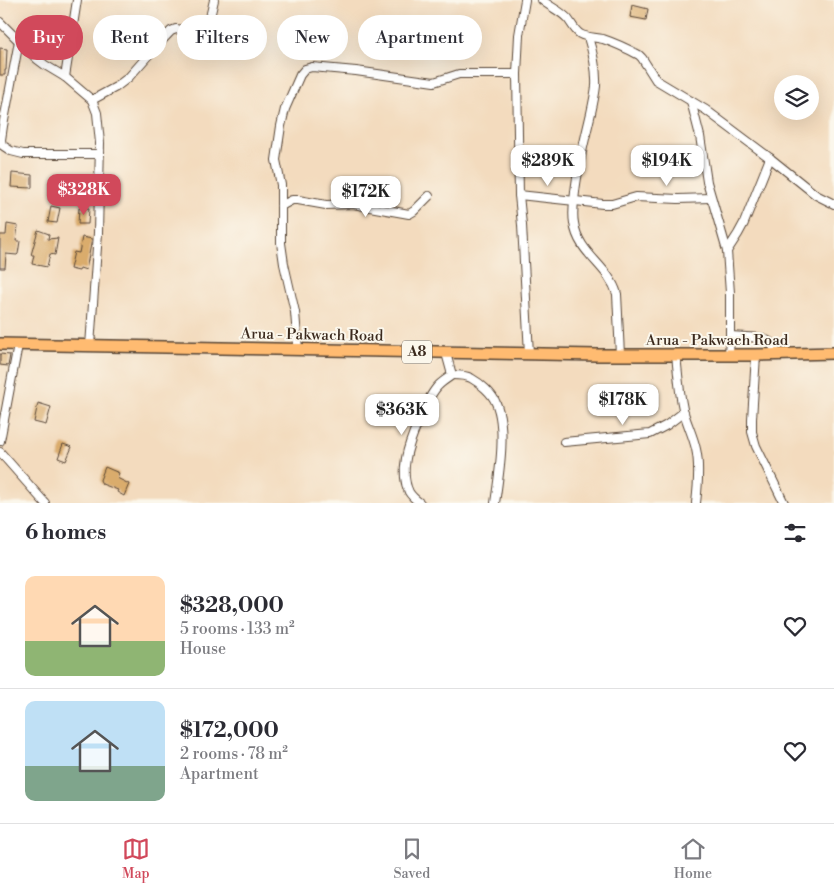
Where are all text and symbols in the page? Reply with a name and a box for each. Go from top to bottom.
chip: Buy [15,15,83,60]
chip: Rent [93,15,167,60]
chip: Filters [177,15,267,60]
chip: New [277,15,348,60]
chip: Apartment [358,15,482,60]
map controls [774,75,819,120]
button: layers [774,75,819,120]
pin: $289K [513,144,583,187]
pin: $194K [632,144,702,187]
text: $289K [522,151,574,171]
text: $194K [642,151,692,171]
pin: $328K [49,174,119,216]
pin: $172K [331,176,401,218]
text: $328K [58,180,110,200]
text: $172K [342,182,390,202]
street label: Arua - Pakwach Road [240,324,384,346]
street label: Arua - Pakwach Road [645,331,789,350]
road number: A8 [402,341,432,364]
pin: $178K [588,384,658,426]
text: $178K [599,390,647,410]
pin: $363K [367,394,437,436]
text: $363K [376,400,428,420]
icon: filters [781,519,809,547]
text: 6 homes [25,520,106,546]
text: $328,000 [180,593,284,619]
icon: home [65,596,125,656]
icon: heart [781,612,809,640]
text: 5 rooms · 133 m² [180,619,295,639]
text: House [180,639,226,659]
text: $172,000 [180,718,279,744]
icon: home [65,721,125,781]
icon: heart [781,737,809,765]
text: 2 rooms · 78 m² [180,744,288,764]
text: Apartment [180,764,259,784]
tab: Map [122,835,150,883]
tab: Saved [393,835,430,883]
tab: Home [674,835,712,883]

